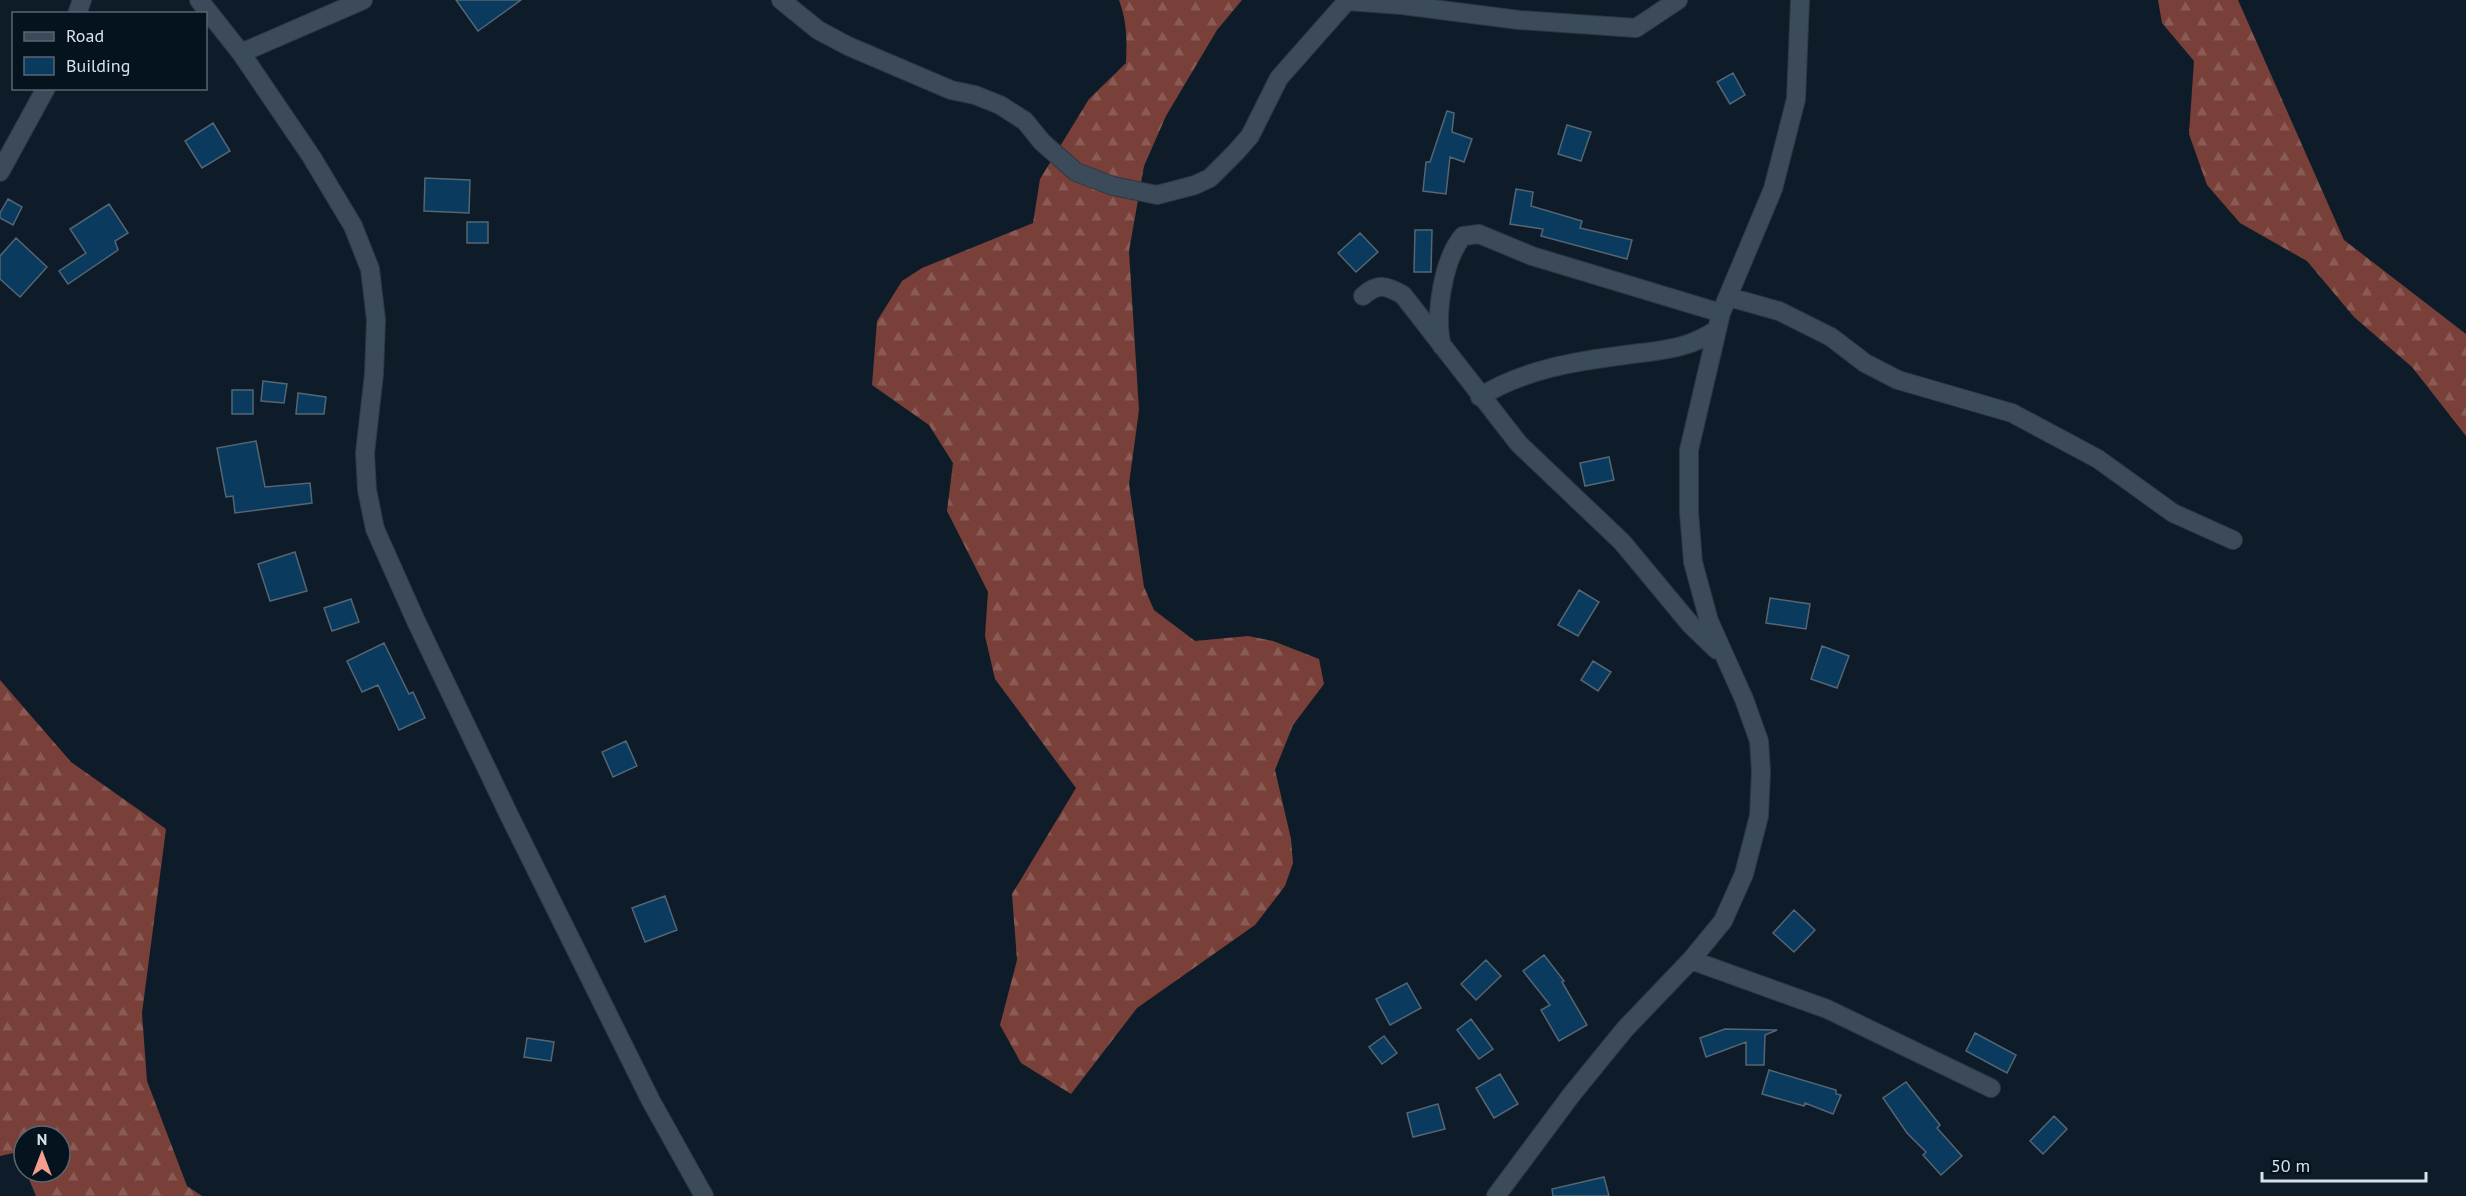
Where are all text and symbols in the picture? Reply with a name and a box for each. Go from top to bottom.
legend [12,12,207,90]
text: Road [66,24,104,47]
text: Building [66,54,130,77]
north arrow [12,1124,72,1184]
text: N [37,1129,47,1149]
scale bar [2262,1145,2426,1183]
text: 50 m [2271,1154,2310,1177]

